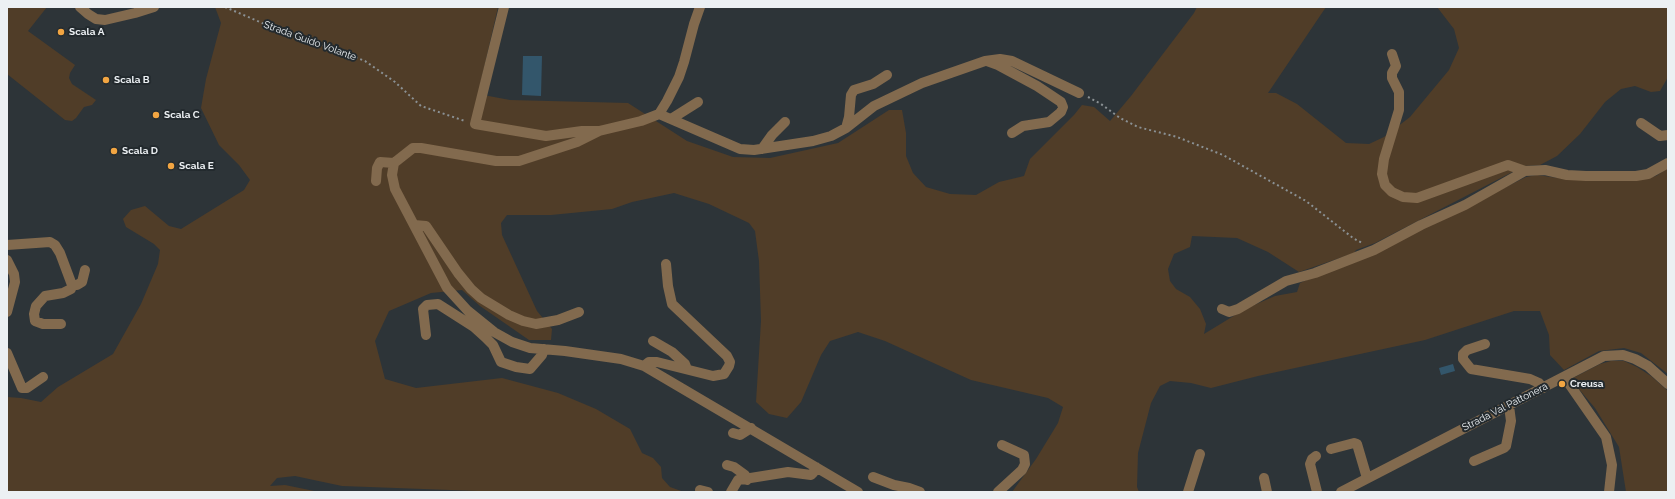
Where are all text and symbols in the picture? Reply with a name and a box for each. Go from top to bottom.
street label: Strada Guido Volante [262,19,358,63]
place label: Scala A [69,26,105,38]
marker: Scala A [56,27,66,37]
place label: Scala B [114,74,150,86]
marker: Scala B [101,75,111,85]
place label: Scala C [164,109,200,121]
marker: Scala C [151,110,161,120]
place label: Scala D [122,145,158,157]
marker: Scala D [109,146,119,156]
place label: Scala E [179,160,214,172]
marker: Scala E [166,161,176,171]
place label: Creusa [1570,378,1604,390]
marker: Creusa [1557,379,1567,389]
street label: Strada Val Pattonera [1460,380,1550,434]

